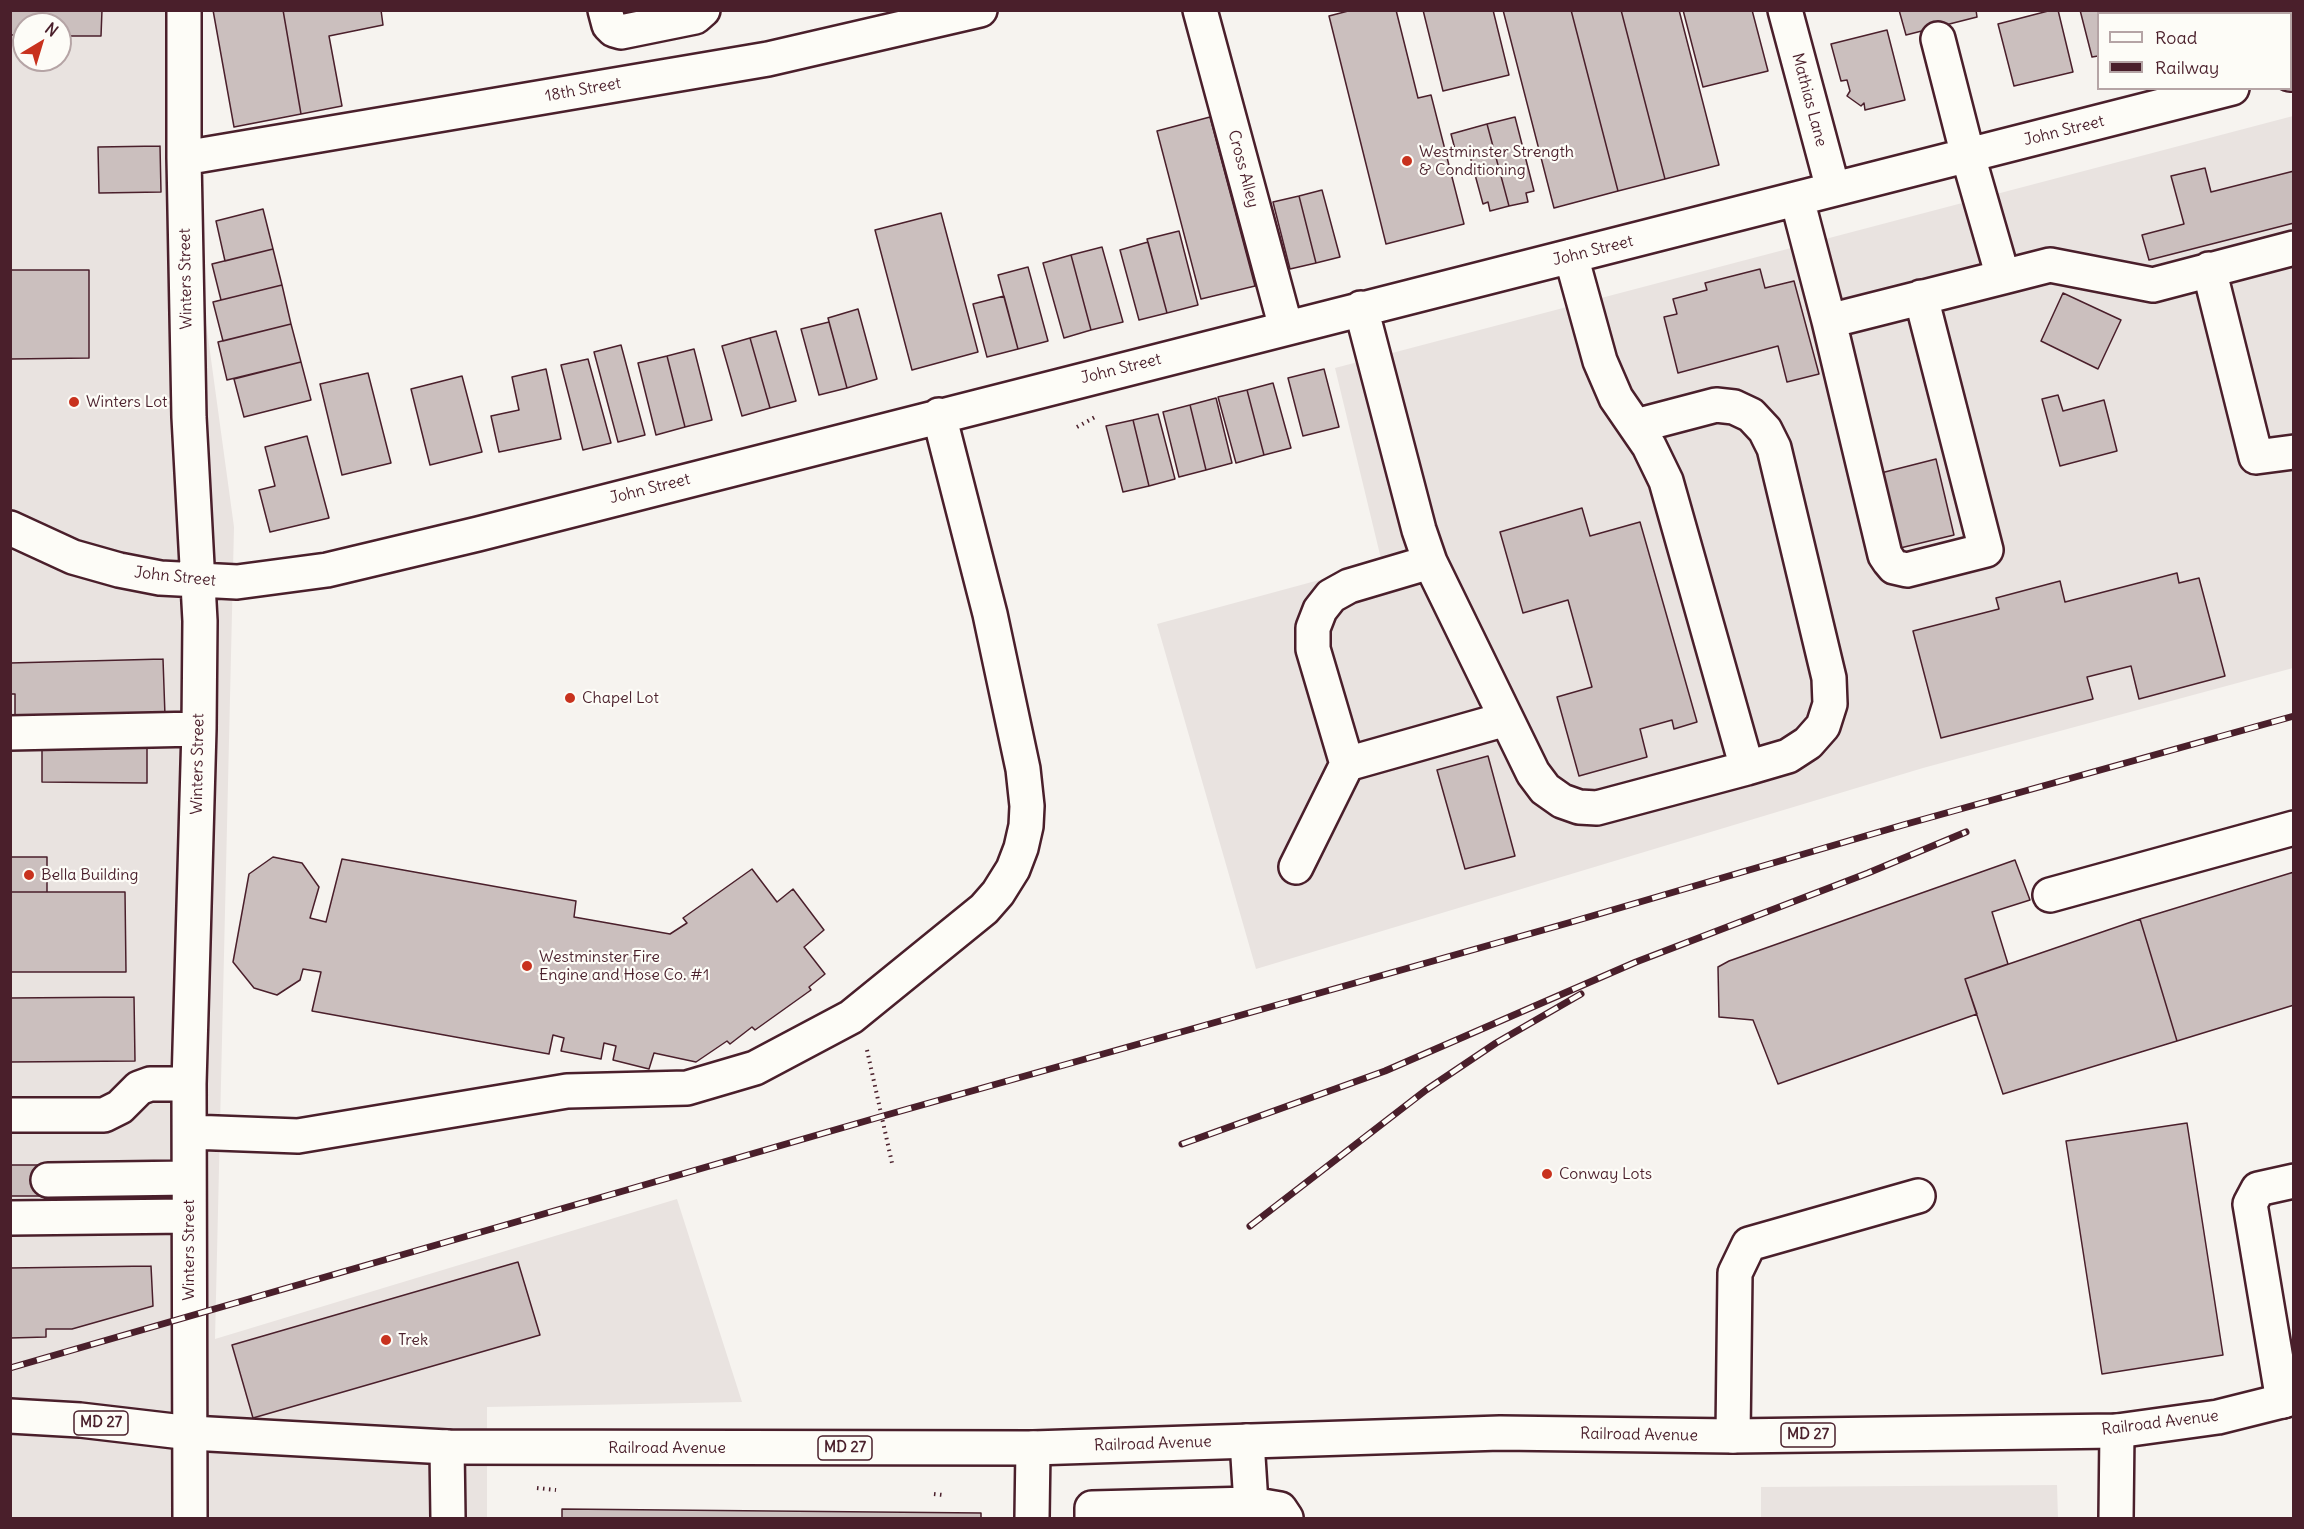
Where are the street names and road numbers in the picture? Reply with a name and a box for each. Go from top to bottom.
street label: Mathias Lane [1787,51,1831,149]
street label: 18th Street [544,74,622,106]
street label: John Street [2022,112,2106,150]
street label: Cross Alley [1223,128,1263,210]
street label: Winters Street [176,228,196,330]
street label: John Street [1551,232,1635,270]
street label: John Street [1079,350,1163,388]
street label: John Street [608,470,692,508]
street label: John Street [133,563,217,591]
street label: Winters Street [188,713,208,815]
street label: Winters Street [179,1199,199,1301]
street label: Railroad Avenue [2100,1406,2220,1440]
road number: MD 27 [74,1411,128,1435]
road number: MD 27 [1781,1423,1835,1447]
street label: Railroad Avenue [1580,1424,1698,1446]
street label: Railroad Avenue [1094,1432,1212,1456]
road number: MD 27 [818,1436,872,1460]
street label: Railroad Avenue [608,1438,726,1458]

